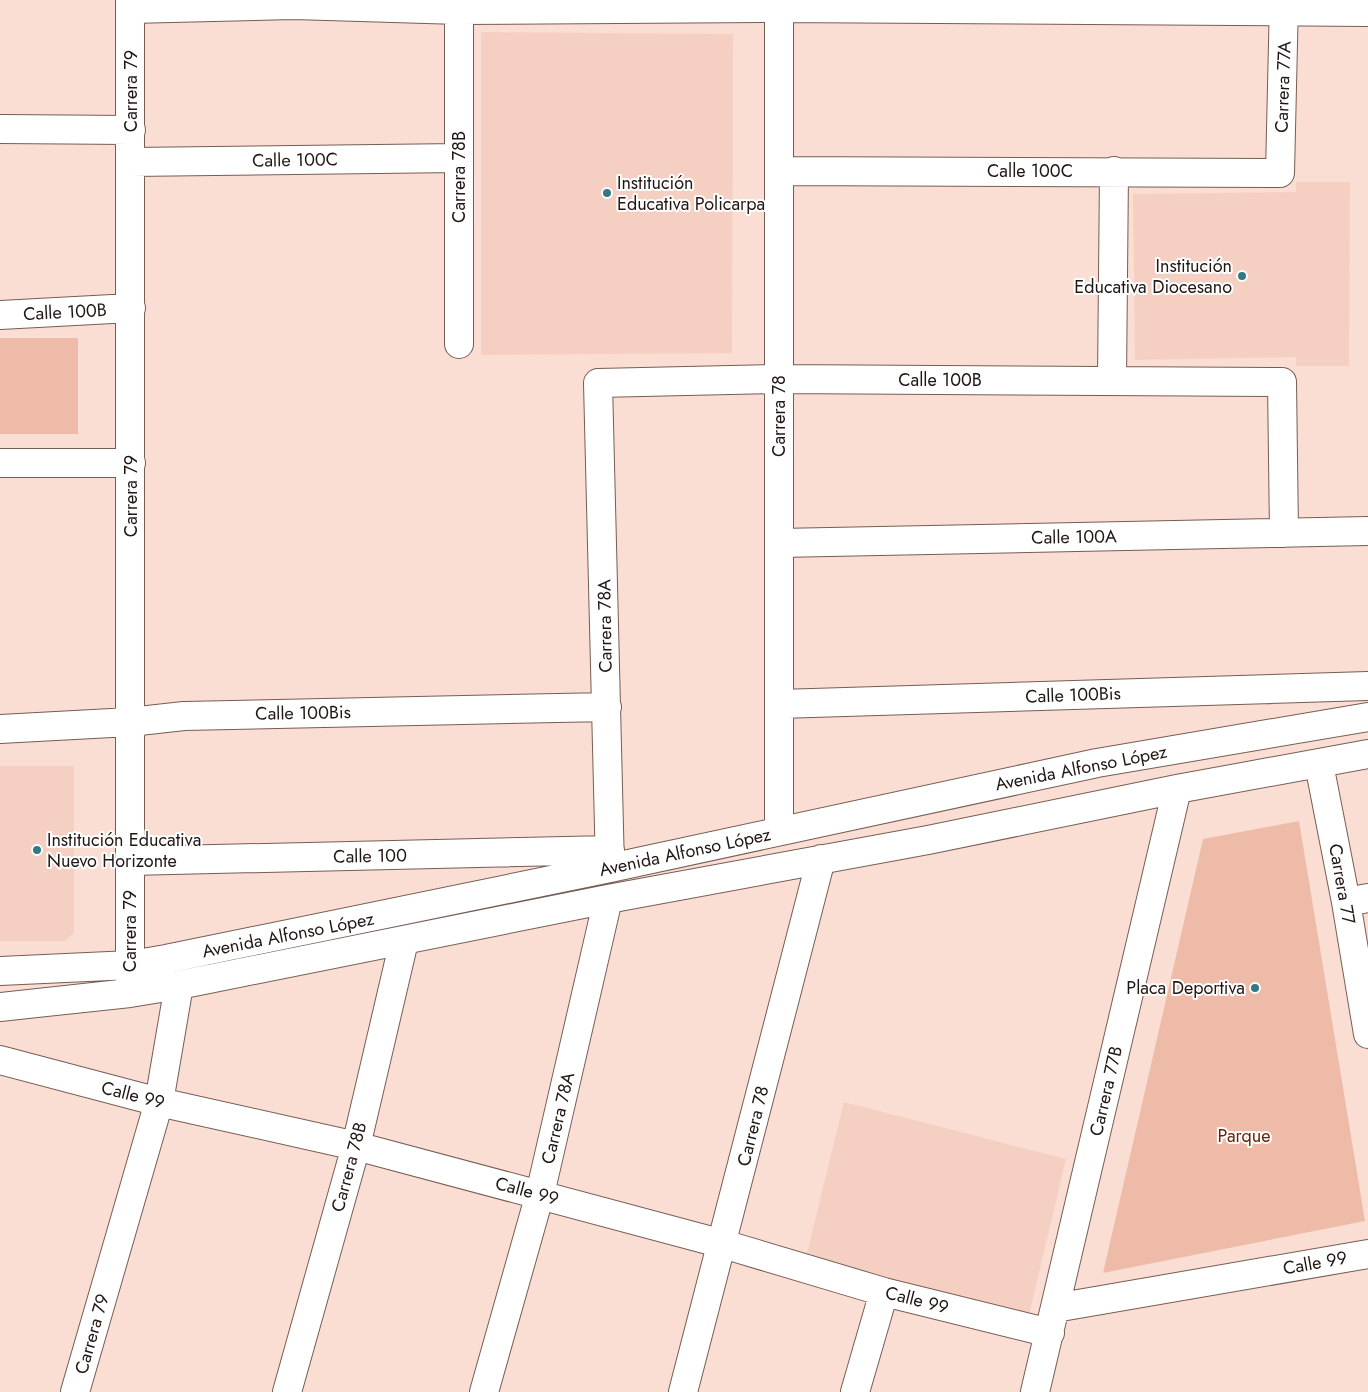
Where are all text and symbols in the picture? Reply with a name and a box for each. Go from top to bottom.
street label: Carrera 77A [1268,41,1298,133]
street label: Carrera 79 [118,50,144,132]
street label: Carrera 78B [446,131,472,223]
street label: Calle 100C [252,146,338,174]
street label: Calle 100C [987,158,1073,184]
place label: Institución Educativa Policarpa [617,170,765,217]
marker: Institución Educativa Policarpa [601,187,613,199]
place label: Institución Educativa Diocesano [1074,253,1232,300]
marker: Institución Educativa Diocesano [1236,270,1248,282]
street label: Calle 100B [23,297,107,327]
street label: Calle 100B [898,367,982,393]
street label: Carrera 78 [766,375,792,457]
street label: Carrera 79 [118,455,144,537]
street label: Calle 100A [1031,523,1117,551]
street label: Carrera 78A [591,579,619,673]
street label: Calle 100Bis [1025,680,1121,710]
street label: Calle 100Bis [255,699,351,727]
street label: Avenida Alfonso López [993,738,1170,797]
street label: Avenida Alfonso López [597,821,774,883]
place label: Institución Educativa Nuevo Horizonte [47,827,201,874]
street label: Calle 100 [333,842,407,870]
street label: Carrera 77 [1322,842,1362,927]
marker: Institución Educativa Nuevo Horizonte [31,844,43,856]
street label: Carrera 79 [117,890,143,972]
street label: Avenida Alfonso López [200,905,377,964]
place label: Placa Deportiva [1126,975,1245,1001]
marker: Placa Deportiva [1249,982,1261,994]
street label: Carrera 77B [1083,1043,1129,1139]
street label: Carrera 78A [535,1069,581,1166]
street label: Calle 99 [98,1075,168,1115]
street label: Carrera 78 [730,1083,776,1169]
street label: Carrera 78B [325,1119,373,1215]
park label: Parque [1218,1123,1270,1149]
street label: Calle 99 [492,1170,562,1212]
street label: Calle 99 [1281,1245,1349,1281]
street label: Calle 99 [882,1280,952,1320]
street label: Carrera 79 [68,1291,116,1377]

